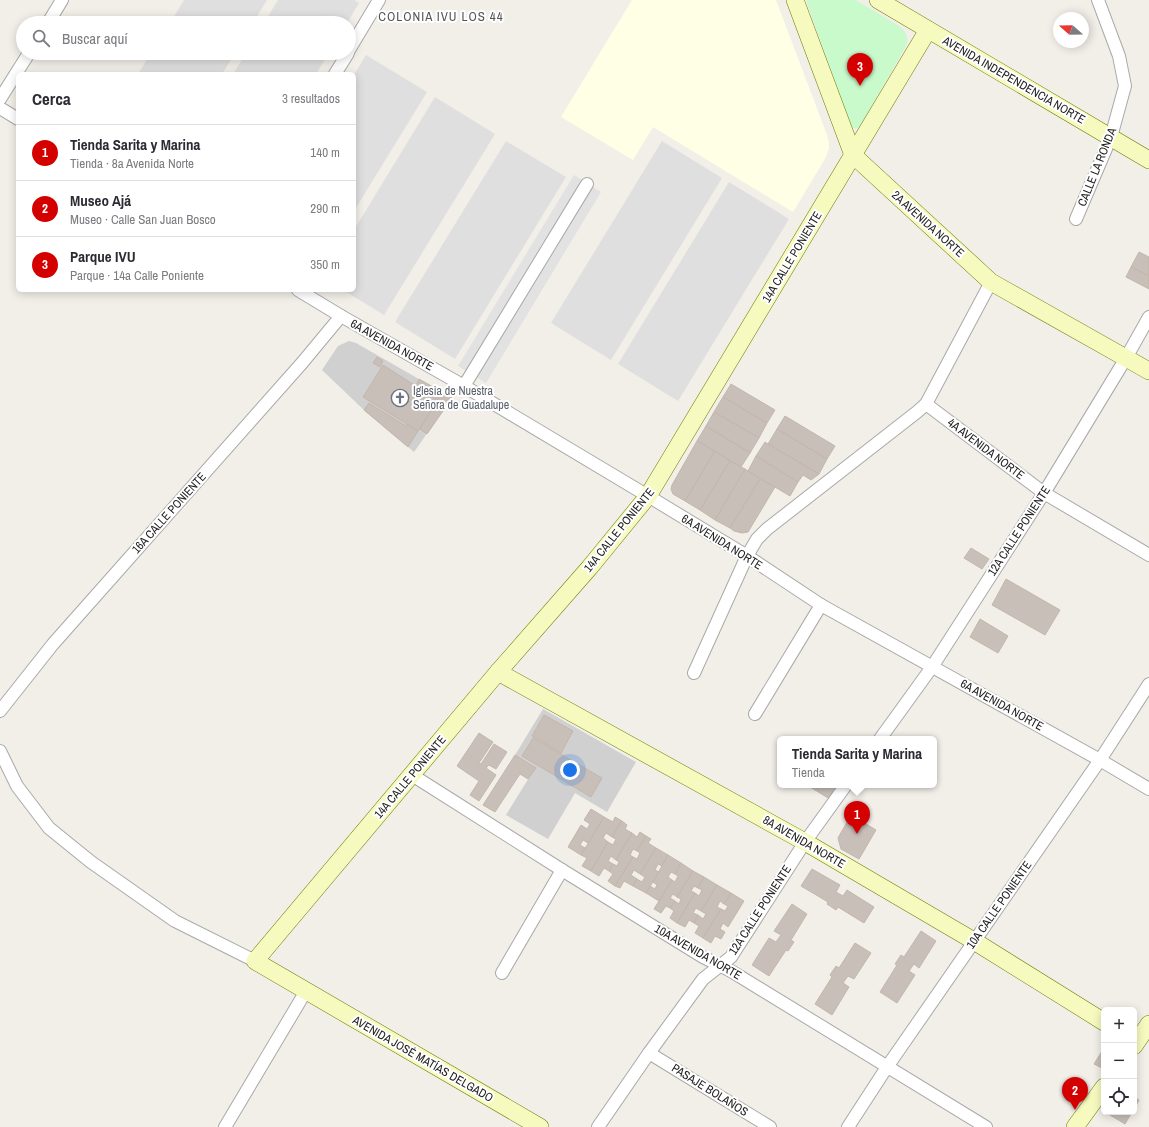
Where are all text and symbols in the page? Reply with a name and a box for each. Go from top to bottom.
district label: COLONIA IVU LOS 44 [378,8,504,25]
north arrow [1053,12,1089,48]
search box [16,16,356,60]
icon: search [30,27,52,49]
text: Buscar aquí [62,28,128,49]
street label: AVENIDA INDEPENDENCIA NORTE [939,32,1088,127]
pin: 3 [847,53,873,86]
text: Cerca [32,87,71,110]
text: 3 resultados [282,90,340,107]
street label: CALLE LA RONDA [1074,125,1120,209]
text: Tienda Sarita y Marina [70,134,200,155]
text: 1 [42,144,48,161]
text: 140 m [310,144,340,161]
text: Tienda · 8a Avenida Norte [70,155,194,172]
street label: 2A AVENIDA NORTE [888,187,968,261]
text: Museo Ajá [70,190,131,211]
text: 2 [42,200,48,217]
text: 290 m [310,200,340,217]
street label: 14A CALLE PONIENTE [758,208,826,306]
text: Museo · Calle San Juan Bosco [70,211,216,228]
text: Parque IVU [70,246,136,267]
text: 3 [42,256,48,273]
text: 350 m [310,256,340,273]
text: Parque · 14a Calle Poniente [70,267,204,284]
street label: 6A AVENIDA NORTE [348,316,436,374]
place label: Iglesia de Nuestra Señora de Guadalupe [413,383,509,413]
church icon: Iglesia de Nuestra Señora de Guadalupe [390,388,410,408]
street label: 4A AVENIDA NORTE [944,415,1028,483]
street label: 16A CALLE PONIENTE [128,469,210,557]
street label: 12A CALLE PONIENTE [984,483,1054,579]
street label: 14A CALLE PONIENTE [580,485,658,575]
street label: 6A AVENIDA NORTE [678,511,766,573]
street label: 6A AVENIDA NORTE [958,676,1046,734]
street label: 14A CALLE PONIENTE [370,732,450,822]
popup [777,736,937,788]
text: Tienda Sarita y Marina [792,743,922,764]
your location [560,760,580,780]
text: Tienda [792,764,825,781]
pin: 1 [844,801,870,834]
street label: 8A AVENIDA NORTE [760,812,848,872]
street label: 10A CALLE PONIENTE [963,858,1035,952]
street label: 12A CALLE PONIENTE [725,862,795,958]
street label: 10A AVENIDA NORTE [652,921,744,983]
map controls [1101,1007,1137,1115]
button: + [1101,1007,1137,1043]
street label: AVENIDA JOSÉ MATÍAS DELGADO [349,1012,497,1106]
button: − [1101,1043,1137,1079]
street label: PASAJE BOLAÑOS [669,1060,752,1120]
pin: 2 [1062,1077,1088,1110]
button: locate [1101,1079,1137,1115]

